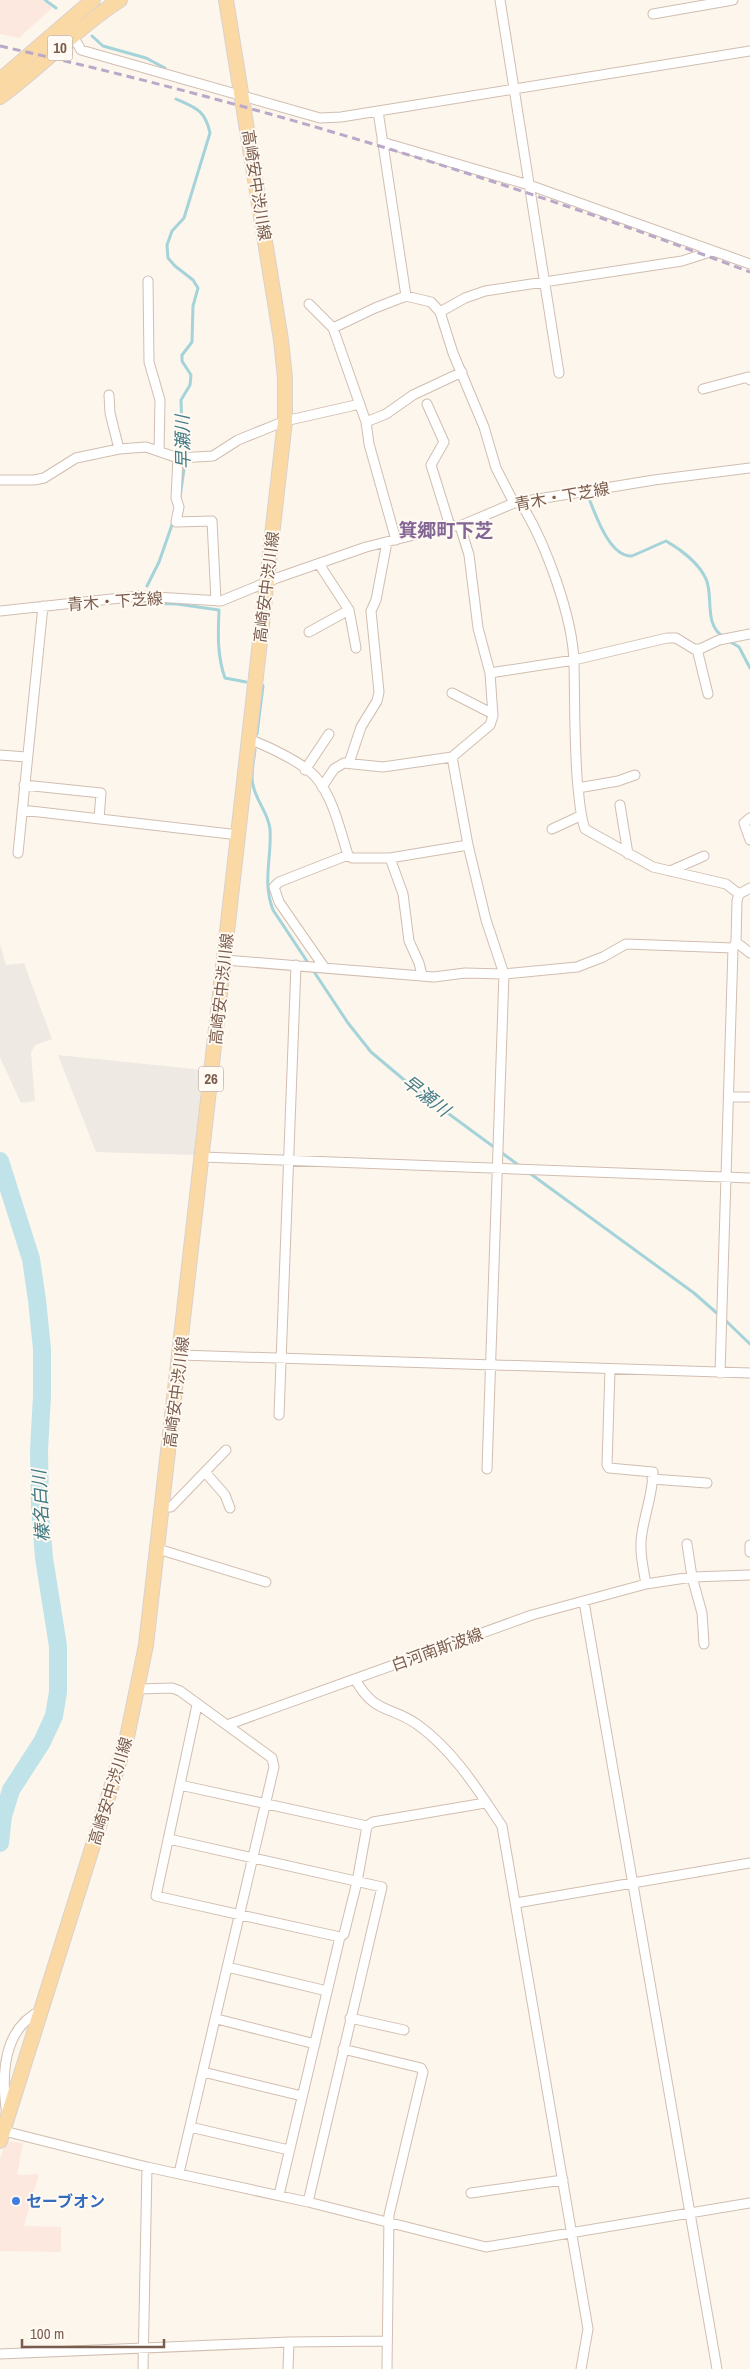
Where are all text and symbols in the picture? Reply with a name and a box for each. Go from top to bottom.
road number: 10 [48,36,72,60]
street label: 高崎安中渋川線 [237,128,277,242]
water label: 早瀬川 [169,413,195,469]
street label: 青木・下芝線 [513,477,611,515]
district label: 箕郷町下芝 [398,517,494,543]
street label: 高崎安中渋川線 [248,530,284,644]
street label: 青木・下芝線 [66,587,164,615]
street label: 高崎安中渋川線 [204,932,238,1046]
road number: 26 [198,1066,224,1092]
water label: 早瀬川 [397,1069,457,1123]
street label: 高崎安中渋川線 [158,1335,194,1449]
water label: 榛名白川 [26,1467,55,1543]
street label: 白河南斯波線 [388,1622,486,1676]
street label: 高崎安中渋川線 [83,1734,137,1848]
place label: セーブオン [26,2190,105,2212]
marker: セーブオン [10,2195,22,2207]
scale bar [22,2316,165,2348]
text: 100 m [30,2323,64,2344]

